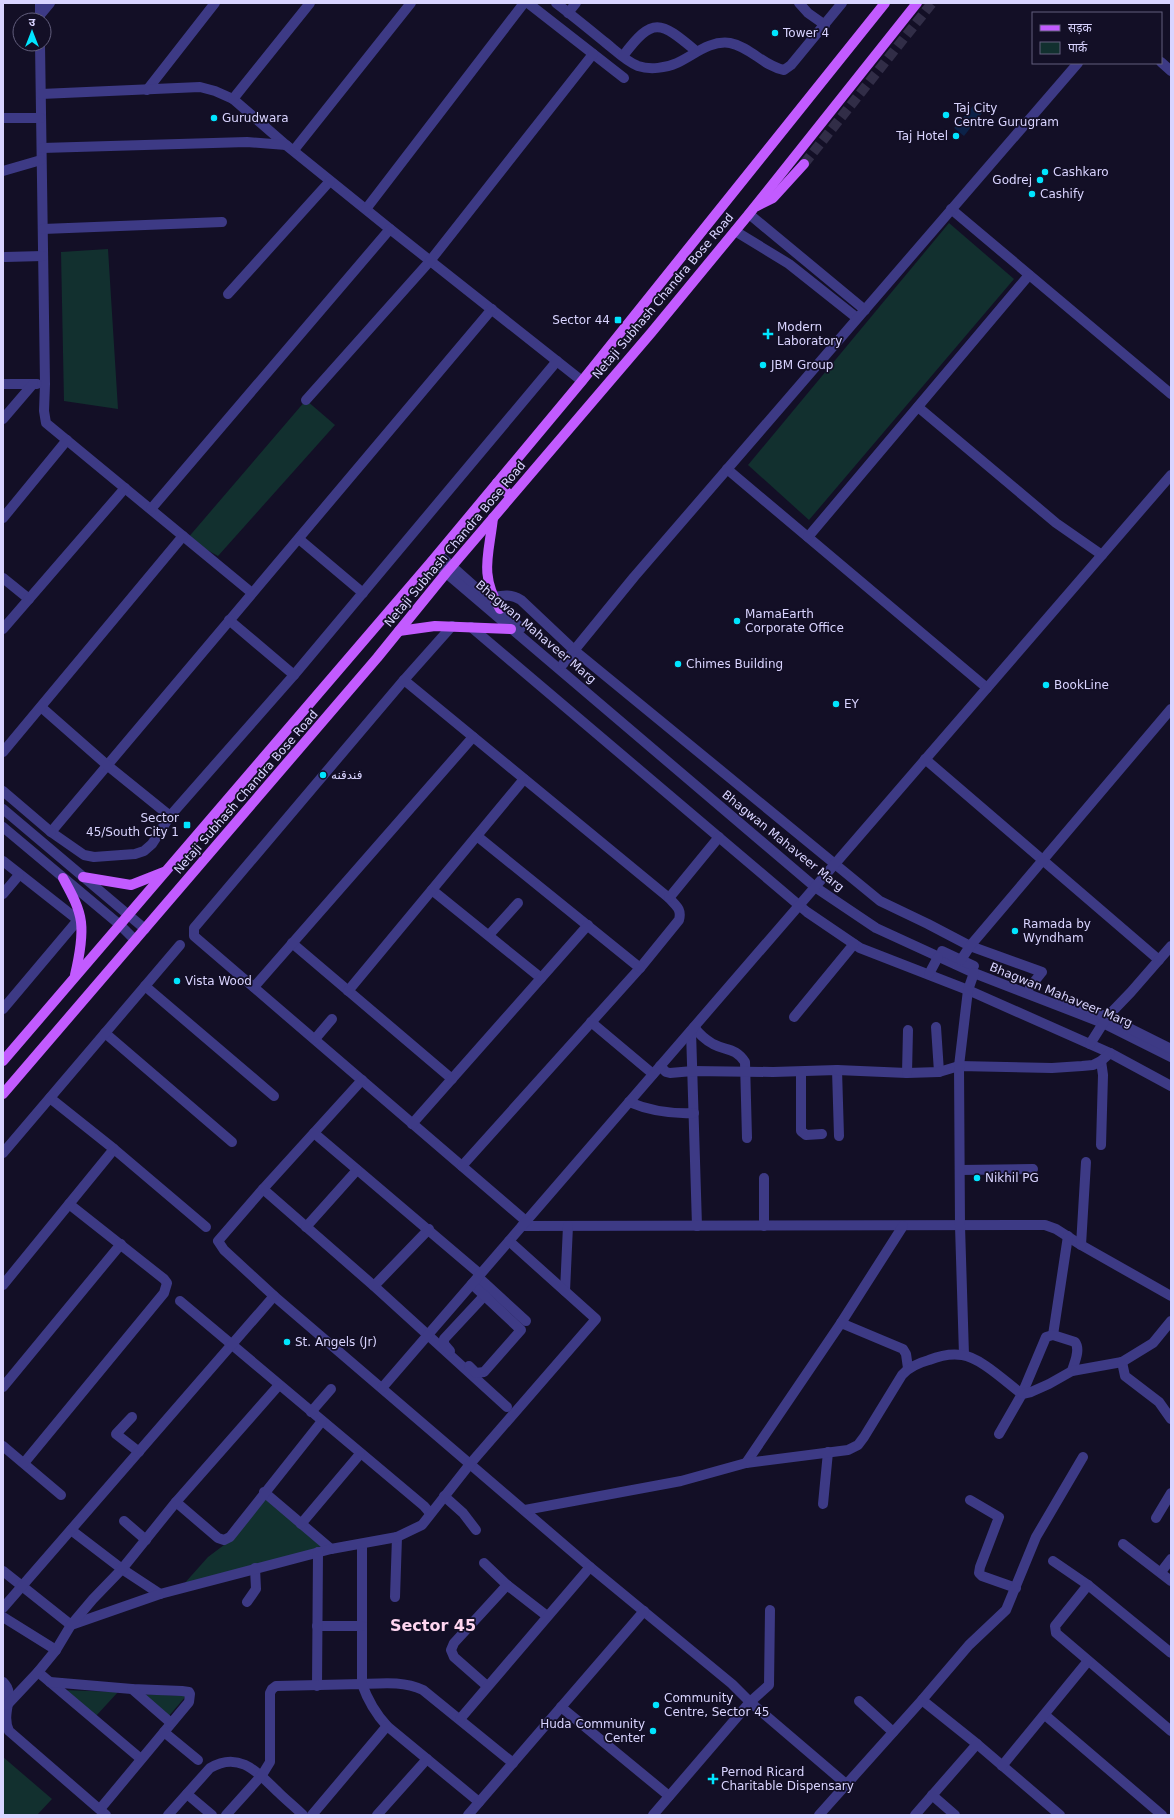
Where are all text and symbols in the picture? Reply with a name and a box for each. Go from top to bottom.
north arrow [12,12,52,52]
legend [1032,12,1162,64]
text: उ [29,16,36,29]
text: सड़क [1068,21,1093,35]
place label: Tower 4 [782,26,829,40]
marker: Tower 4 [770,28,780,38]
text: पार्क [1068,41,1088,55]
place label: Taj City Centre Gurugram [953,101,1059,129]
marker: Taj City Centre Gurugram [941,110,951,120]
place label: Gurudwara [222,111,289,125]
marker: Gurudwara [209,113,219,123]
place label: Taj Hotel [895,129,948,143]
marker: Taj Hotel [951,131,961,141]
place label: Cashkaro [1053,165,1109,179]
marker: Cashkaro [1040,167,1050,177]
place label: Godrej [992,173,1032,187]
marker: Godrej [1035,175,1045,185]
place label: Cashify [1040,187,1084,201]
marker: Cashify [1027,189,1037,199]
street label: Netaji Subhash Chandra Bose Road [589,210,737,382]
place label: Sector 44 [552,313,610,327]
marker: Sector 44 [613,315,623,325]
place label: Modern Laboratory [777,320,842,348]
marker: Modern Laboratory [762,328,774,340]
place label: JBM Group [770,358,833,372]
marker: JBM Group [758,360,768,370]
street label: Netaji Subhash Chandra Bose Road [381,458,529,630]
street label: Bhagwan Mahaveer Marg [473,578,599,686]
place label: MamaEarth Corporate Office [745,607,844,635]
marker: MamaEarth Corporate Office [732,616,742,626]
place label: Chimes Building [686,657,783,671]
marker: Chimes Building [673,659,683,669]
place label: BookLine [1054,678,1109,692]
marker: BookLine [1041,680,1051,690]
place label: EY [844,697,860,711]
marker: EY [831,699,841,709]
street label: Netaji Subhash Chandra Bose Road [171,707,321,877]
place label: فندقنه [331,768,362,782]
marker: فندقنه [318,770,328,780]
street label: Bhagwan Mahaveer Marg [719,788,847,894]
place label: Sector 45/South City 1 [86,811,179,839]
marker: Sector 45/South City 1 [182,820,192,830]
place label: Ramada by Wyndham [1023,917,1091,945]
marker: Ramada by Wyndham [1010,926,1020,936]
street label: Bhagwan Mahaveer Marg [988,960,1134,1030]
place label: Vista Wood [185,974,252,988]
marker: Vista Wood [172,976,182,986]
place label: Nikhil PG [985,1171,1039,1185]
marker: Nikhil PG [972,1173,982,1183]
place label: St. Angels (Jr) [295,1335,377,1349]
marker: St. Angels (Jr) [282,1337,292,1347]
district label: Sector 45 [390,1616,476,1635]
place label: Community Centre, Sector 45 [664,1691,769,1719]
marker: Community Centre, Sector 45 [651,1700,661,1710]
place label: Huda Community Center [540,1717,645,1745]
marker: Huda Community Center [648,1726,658,1736]
place label: Pernod Ricard Charitable Dispensary [721,1765,854,1793]
marker: Pernod Ricard Charitable Dispensary [708,1774,718,1784]

